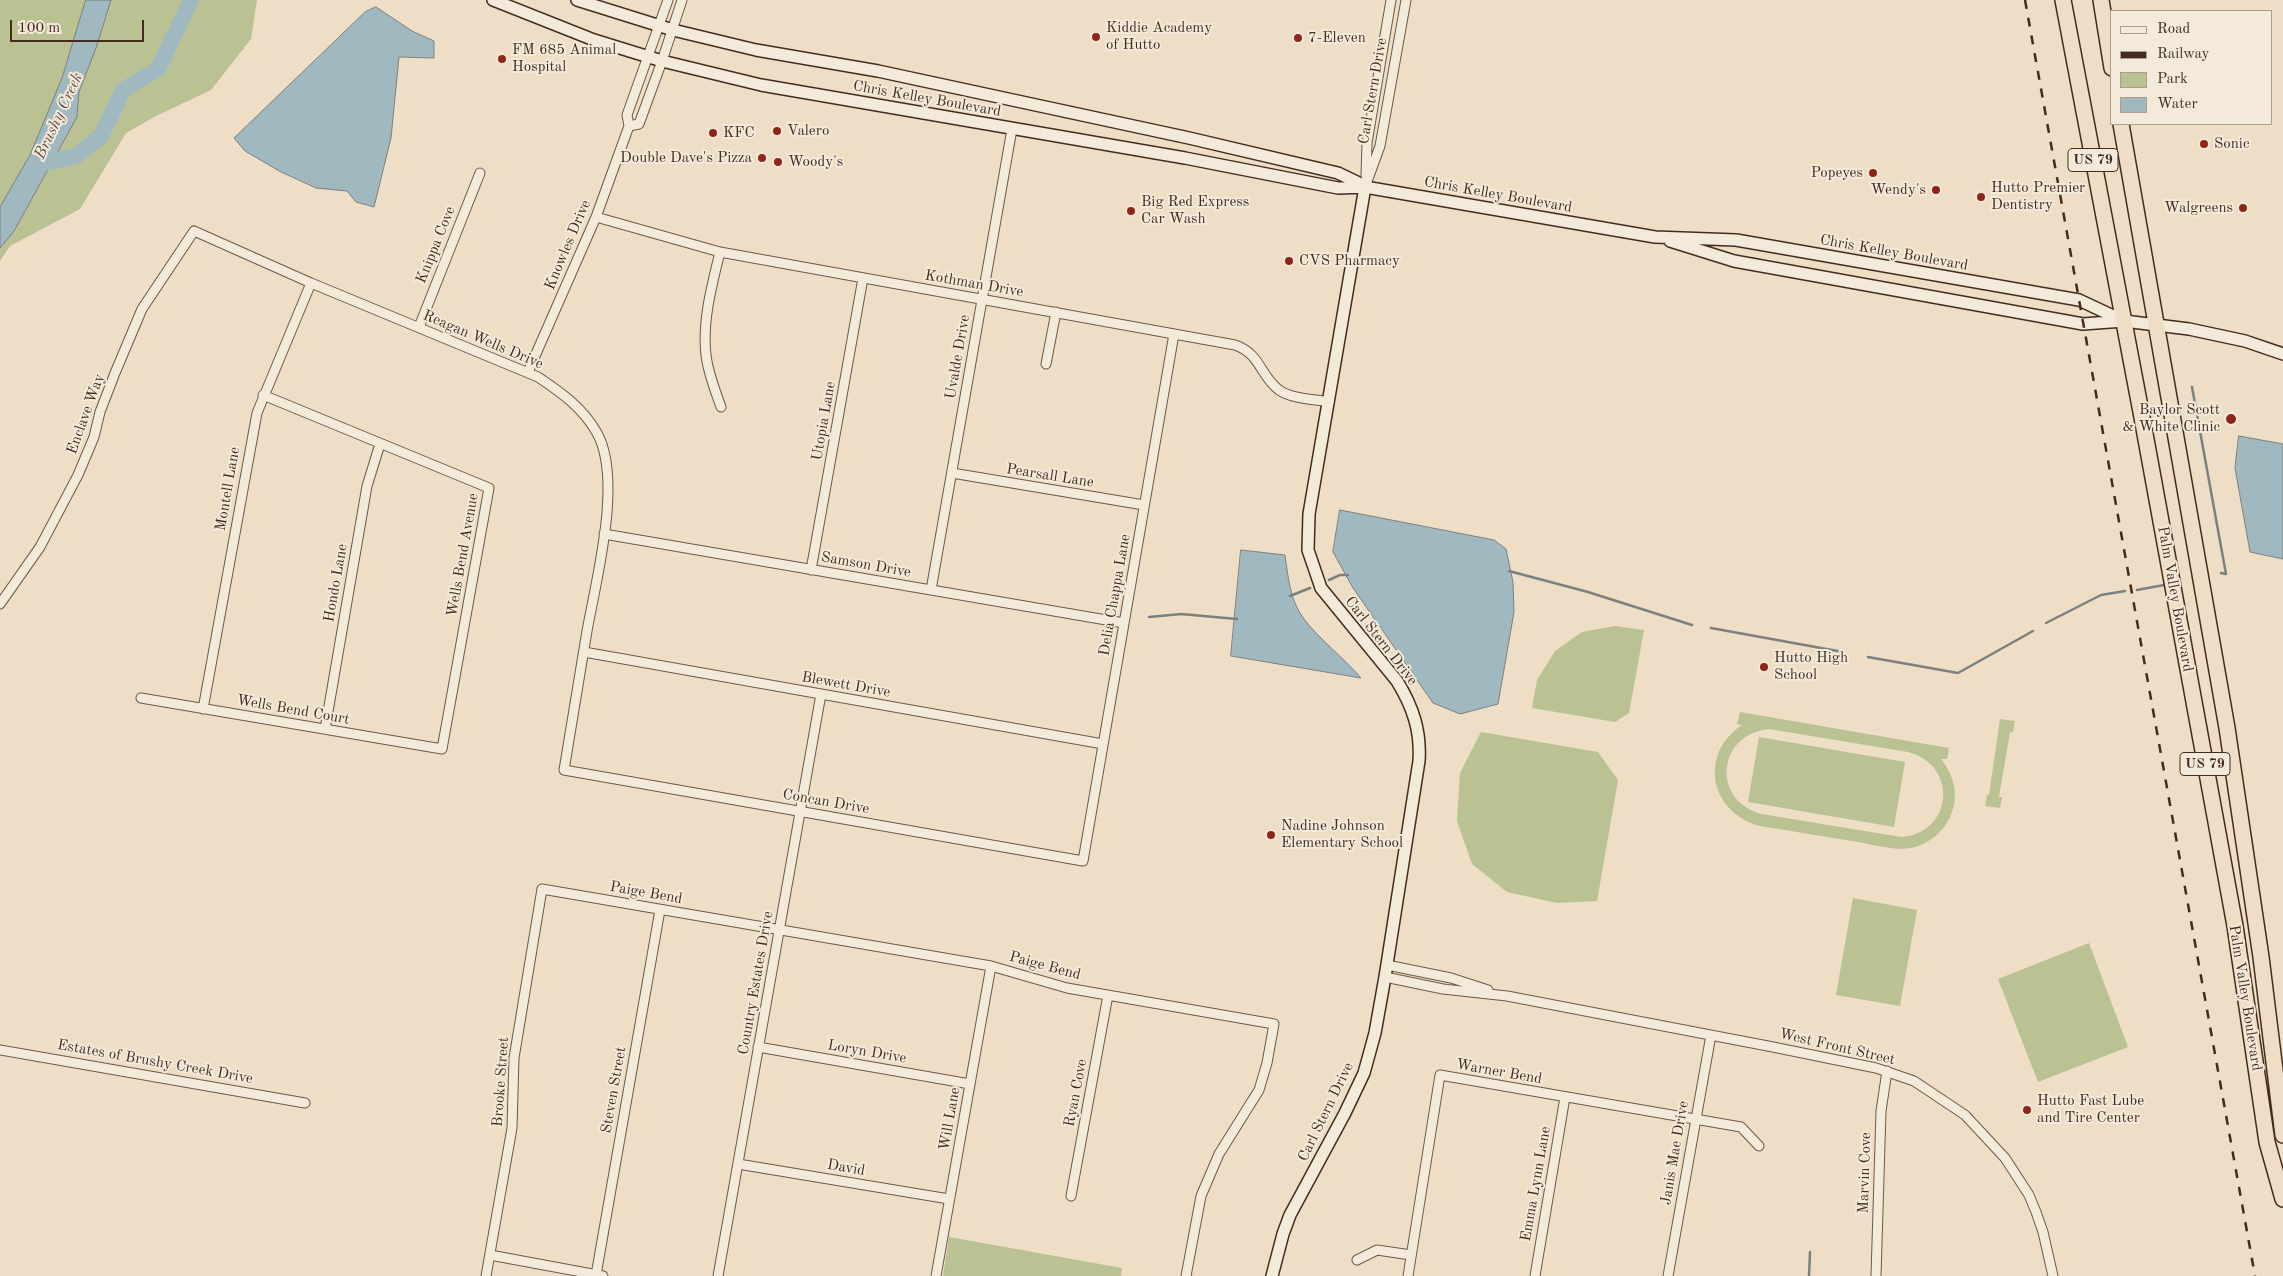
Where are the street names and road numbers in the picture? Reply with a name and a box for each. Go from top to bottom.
street label: Carl Stern Drive [1355,36,1391,146]
street label: Chris Kelley Boulevard [852,77,1002,121]
road number: US 79 [2068,148,2118,172]
street label: Chris Kelley Boulevard [1423,173,1573,217]
street label: Knowles Drive [541,197,595,293]
street label: Knippa Cove [412,204,460,286]
street label: Chris Kelley Boulevard [1819,231,1969,275]
street label: Kothman Drive [923,266,1025,302]
street label: Reagan Wells Drive [420,306,546,374]
street label: Uvalde Drive [942,313,974,401]
street label: Enclave Way [63,371,109,457]
street label: Utopia Lane [808,380,840,462]
street label: Montell Lane [212,446,244,532]
street label: Pearsall Lane [1005,460,1095,492]
street label: Wells Bend Avenue [443,492,483,618]
street label: Palm Valley Boulevard [2153,525,2197,673]
street label: Delia Chappa Lane [1095,533,1135,657]
street label: Hondo Lane [320,542,352,624]
street label: Samson Drive [820,548,912,582]
street label: Carl Stern Drive [1341,593,1421,689]
street label: Blewett Drive [800,668,892,702]
street label: Wells Bend Court [235,691,351,729]
road number: US 79 [2180,752,2230,776]
street label: Concan Drive [781,786,871,818]
street label: Paige Bend [608,878,684,908]
street label: Country Estates Drive [734,910,778,1056]
street label: Palm Valley Boulevard [2225,924,2265,1072]
street label: Paige Bend [1007,948,1083,984]
street label: West Front Street [1777,1025,1897,1069]
street label: Estates of Brushy Creek Drive [56,1036,254,1088]
street label: Brooke Street [489,1036,513,1128]
street label: Loryn Drive [826,1036,908,1068]
street label: Steven Street [598,1045,630,1135]
street label: Warner Bend [1455,1056,1543,1088]
street label: Ryan Cove [1061,1057,1091,1129]
street label: Carl Stern Drive [1294,1060,1358,1164]
street label: Will Lane [936,1086,964,1152]
street label: Janis Mae Drive [1657,1099,1693,1207]
street label: Emma Lynn Lane [1517,1125,1555,1243]
street label: Marvin Cove [1855,1132,1875,1214]
street label: David [825,1156,867,1180]

